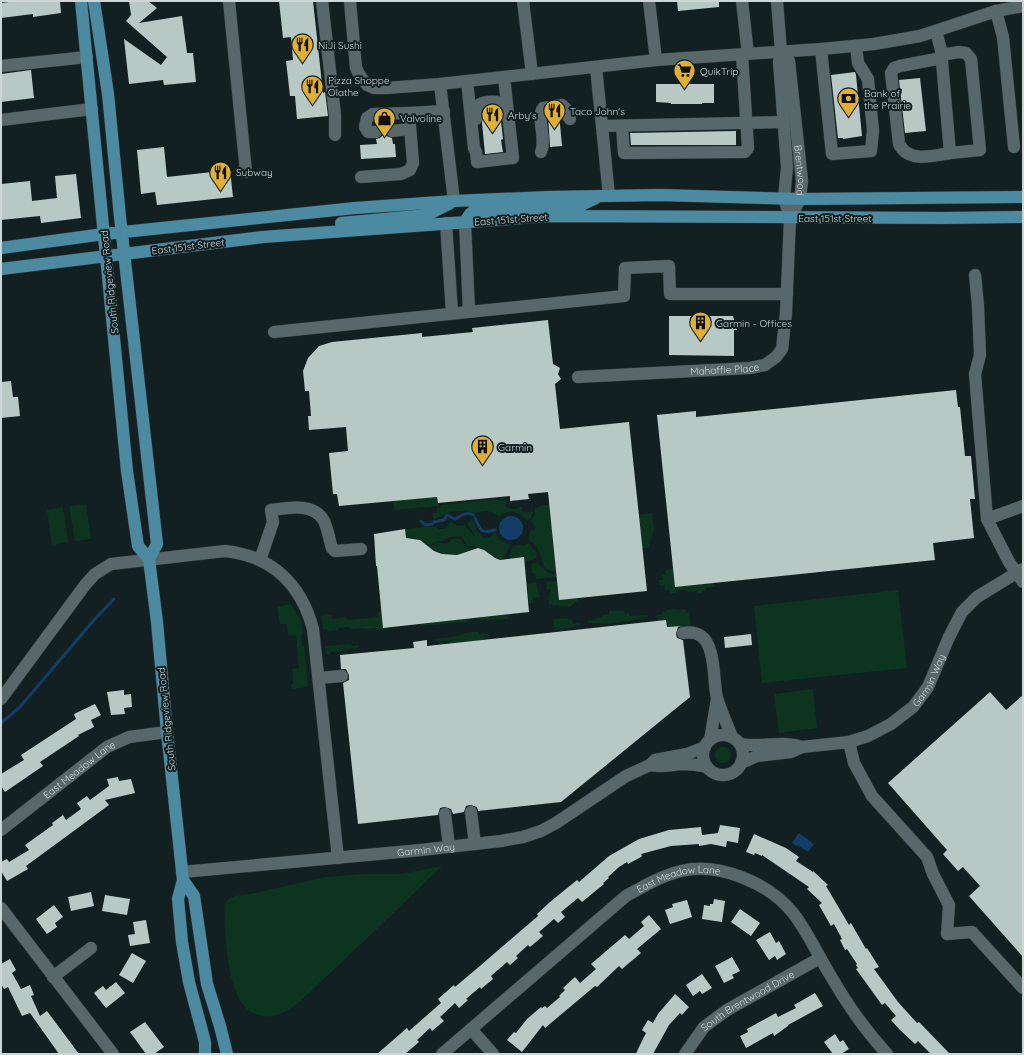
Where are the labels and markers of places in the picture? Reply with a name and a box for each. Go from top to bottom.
restaurant icon: NiJi Sushi [290,32,316,65]
place label: NiJi Sushi [318,39,362,52]
supermarket icon: QuikTrip [672,58,698,91]
place label: QuikTrip [700,65,738,78]
restaurant icon: Pizza Shoppe Olathe [300,73,326,106]
place label: Pizza Shoppe Olathe [328,74,390,99]
bank icon: Bank of the Prairie [835,86,861,119]
place label: Bank of the Prairie [864,87,911,112]
restaurant icon: Taco John's [541,98,567,131]
restaurant icon: Arby's [479,102,505,135]
shop icon: Valvoline [371,105,397,138]
place label: Taco John's [570,105,625,118]
place label: Arby's [508,109,537,122]
place label: Valvoline [400,112,442,125]
restaurant icon: Subway [208,159,234,192]
place label: Subway [236,166,273,179]
building icon: Garmin - Offices [688,310,714,343]
place label: Garmin - Offices [716,317,792,330]
building icon: Garmin [469,434,495,467]
place label: Garmin [498,441,532,454]

